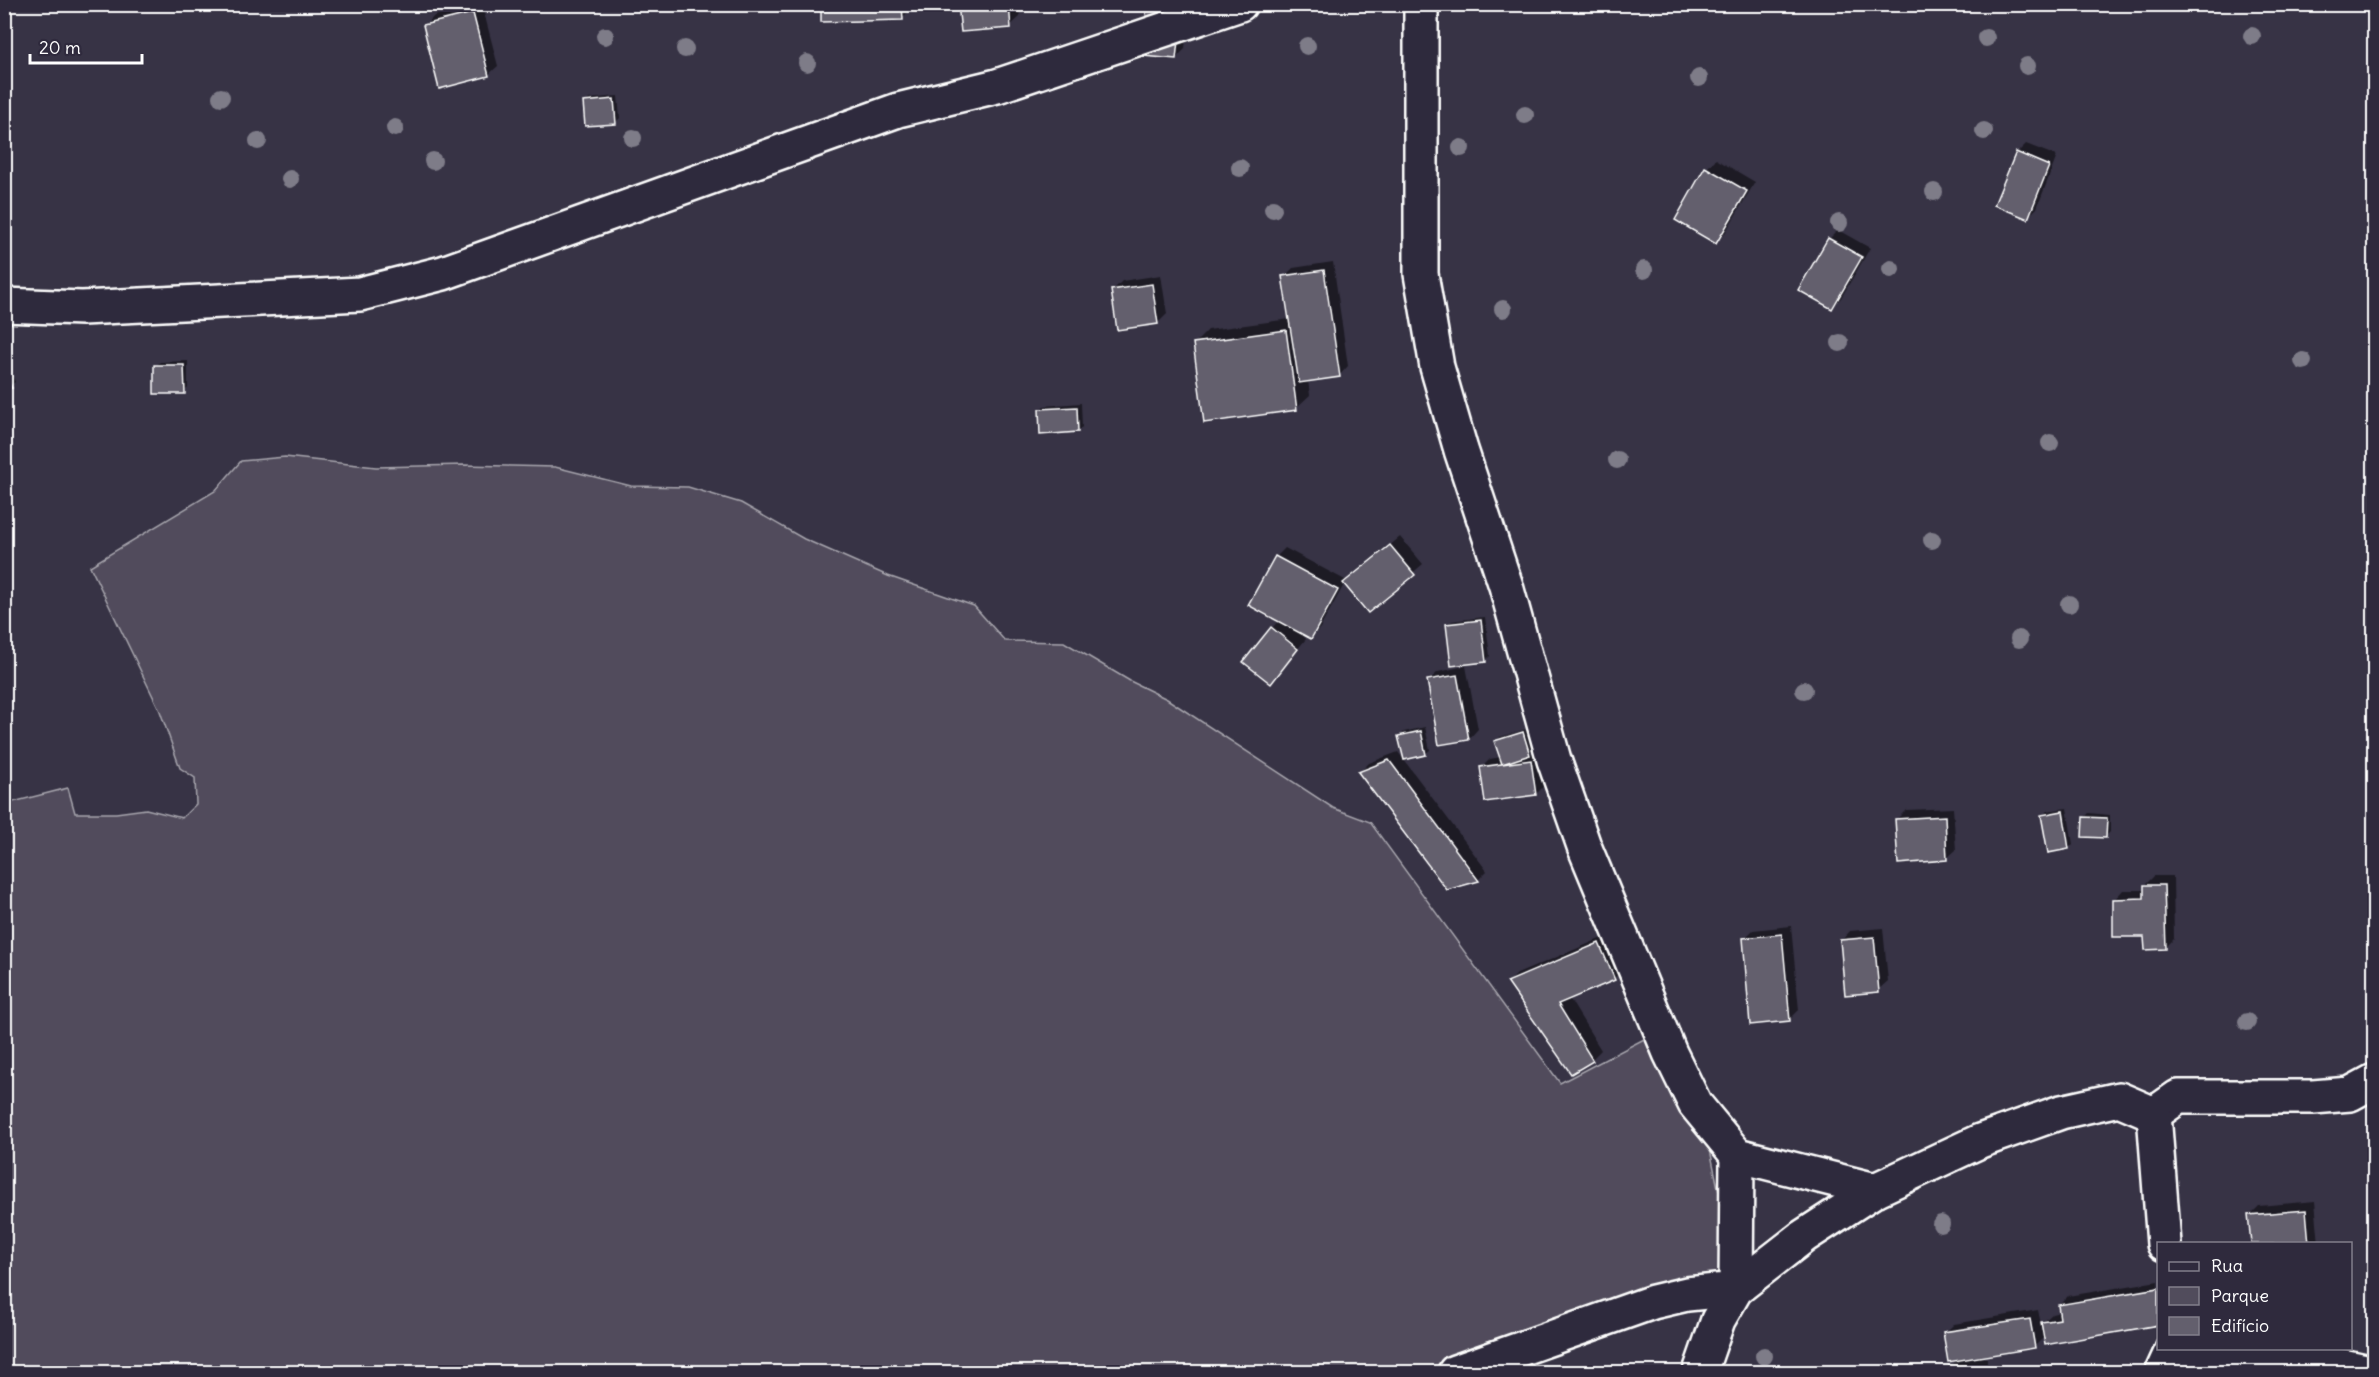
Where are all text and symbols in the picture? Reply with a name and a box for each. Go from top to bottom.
scale bar [30,27,142,65]
text: 20 m [39,36,81,59]
legend [2157,1242,2352,1350]
text: Rua [2211,1254,2243,1277]
text: Parque [2211,1284,2269,1307]
text: Edifício [2211,1314,2269,1337]

